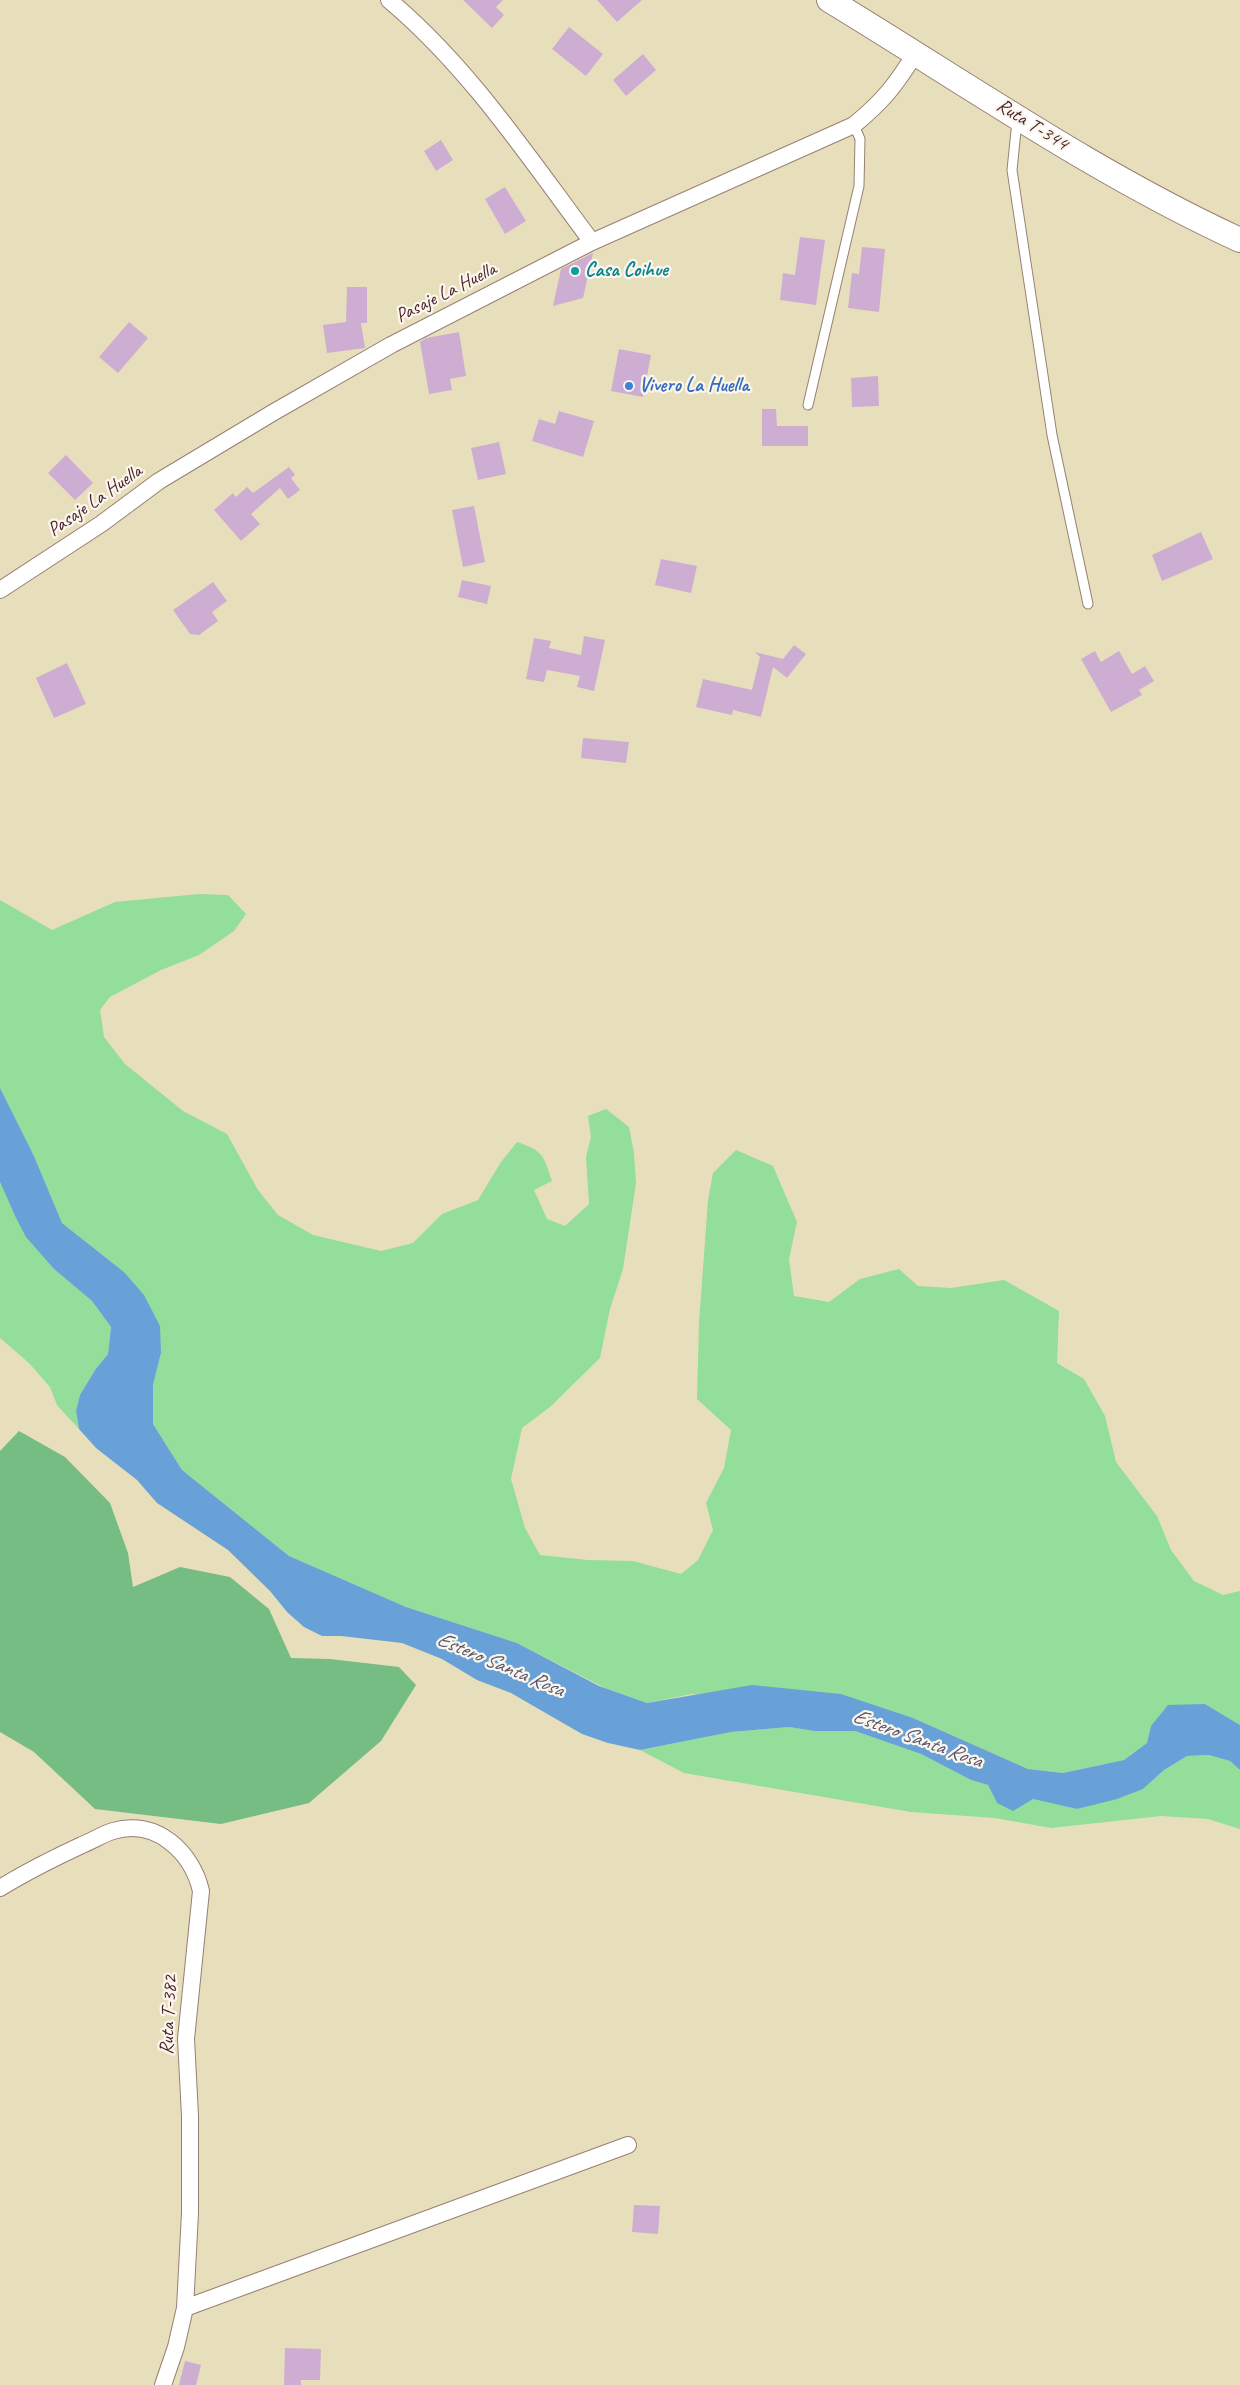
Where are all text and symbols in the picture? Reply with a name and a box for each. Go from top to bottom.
street label: Ruta T-344 [992,94,1072,156]
street label: Pasaje La Huella [392,257,500,329]
place label: Casa Coihue [585,259,668,283]
marker: Casa Coihue [569,265,581,277]
place label: Vivero La Huella [639,374,749,398]
marker: Vivero La Huella [623,380,635,392]
street label: Pasaje La Huella [43,460,147,542]
water label: Estero Santa Rosa [433,1627,567,1703]
water label: Estero Santa Rosa [849,1704,985,1774]
street label: Ruta T-382 [155,1975,183,2055]

